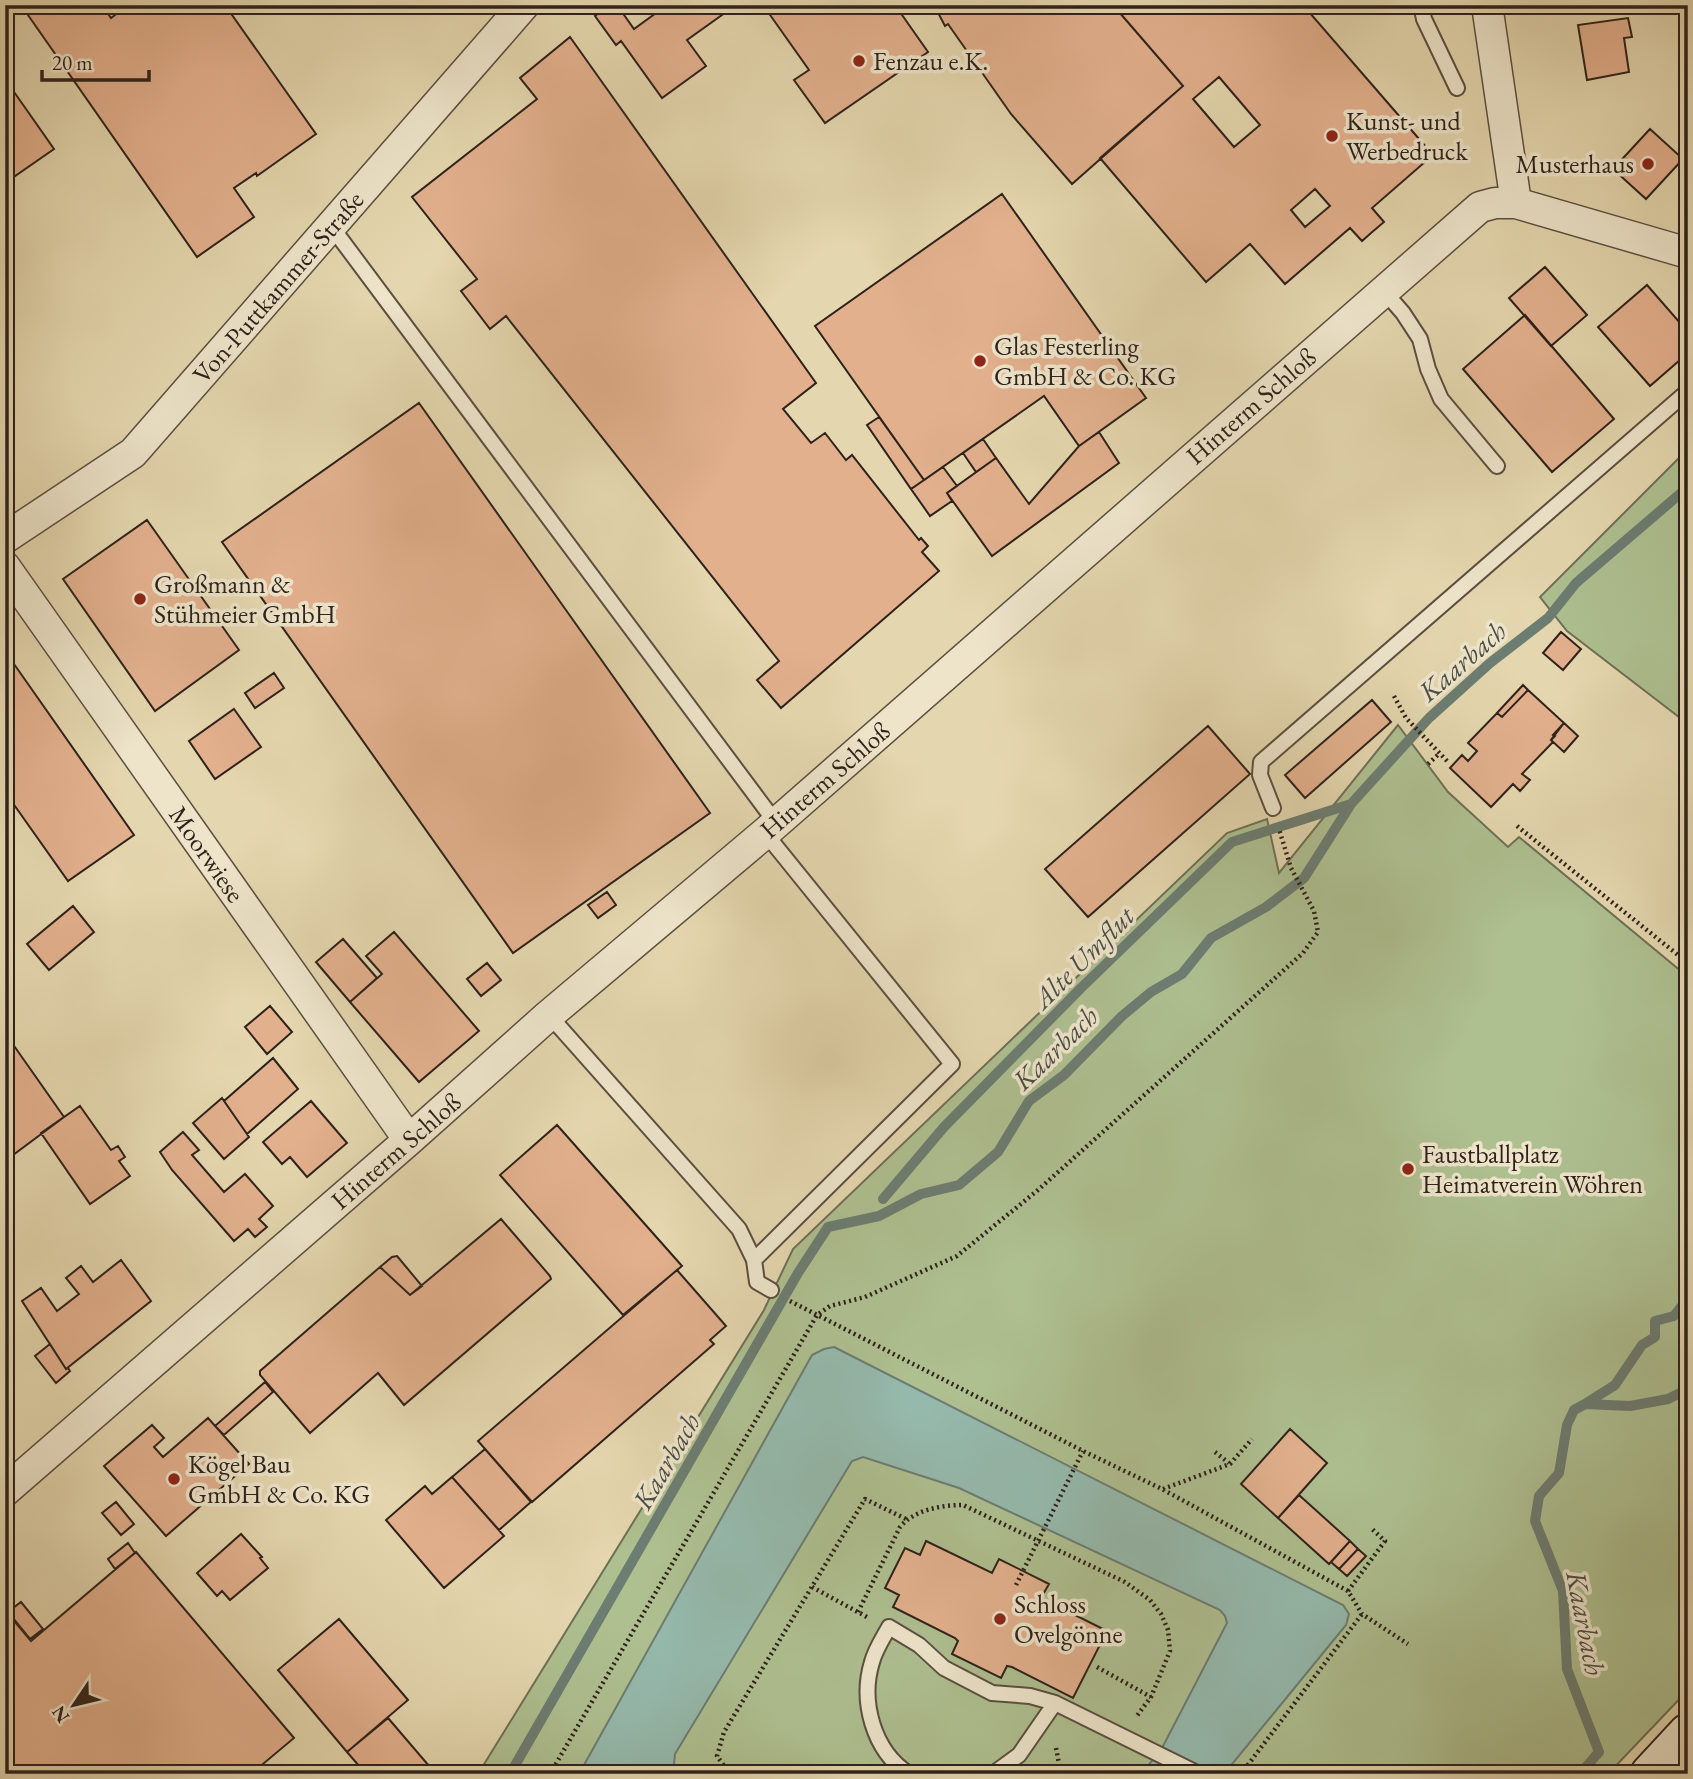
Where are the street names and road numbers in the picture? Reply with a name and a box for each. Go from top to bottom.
street label: Von-Puttkammer-Straße [185,184,371,390]
street label: Hinterm Schloß [1179,340,1323,472]
street label: Hinterm Schloß [753,714,897,846]
street label: Moorwiese [161,799,253,909]
street label: Hinterm Schloß [324,1085,468,1217]

